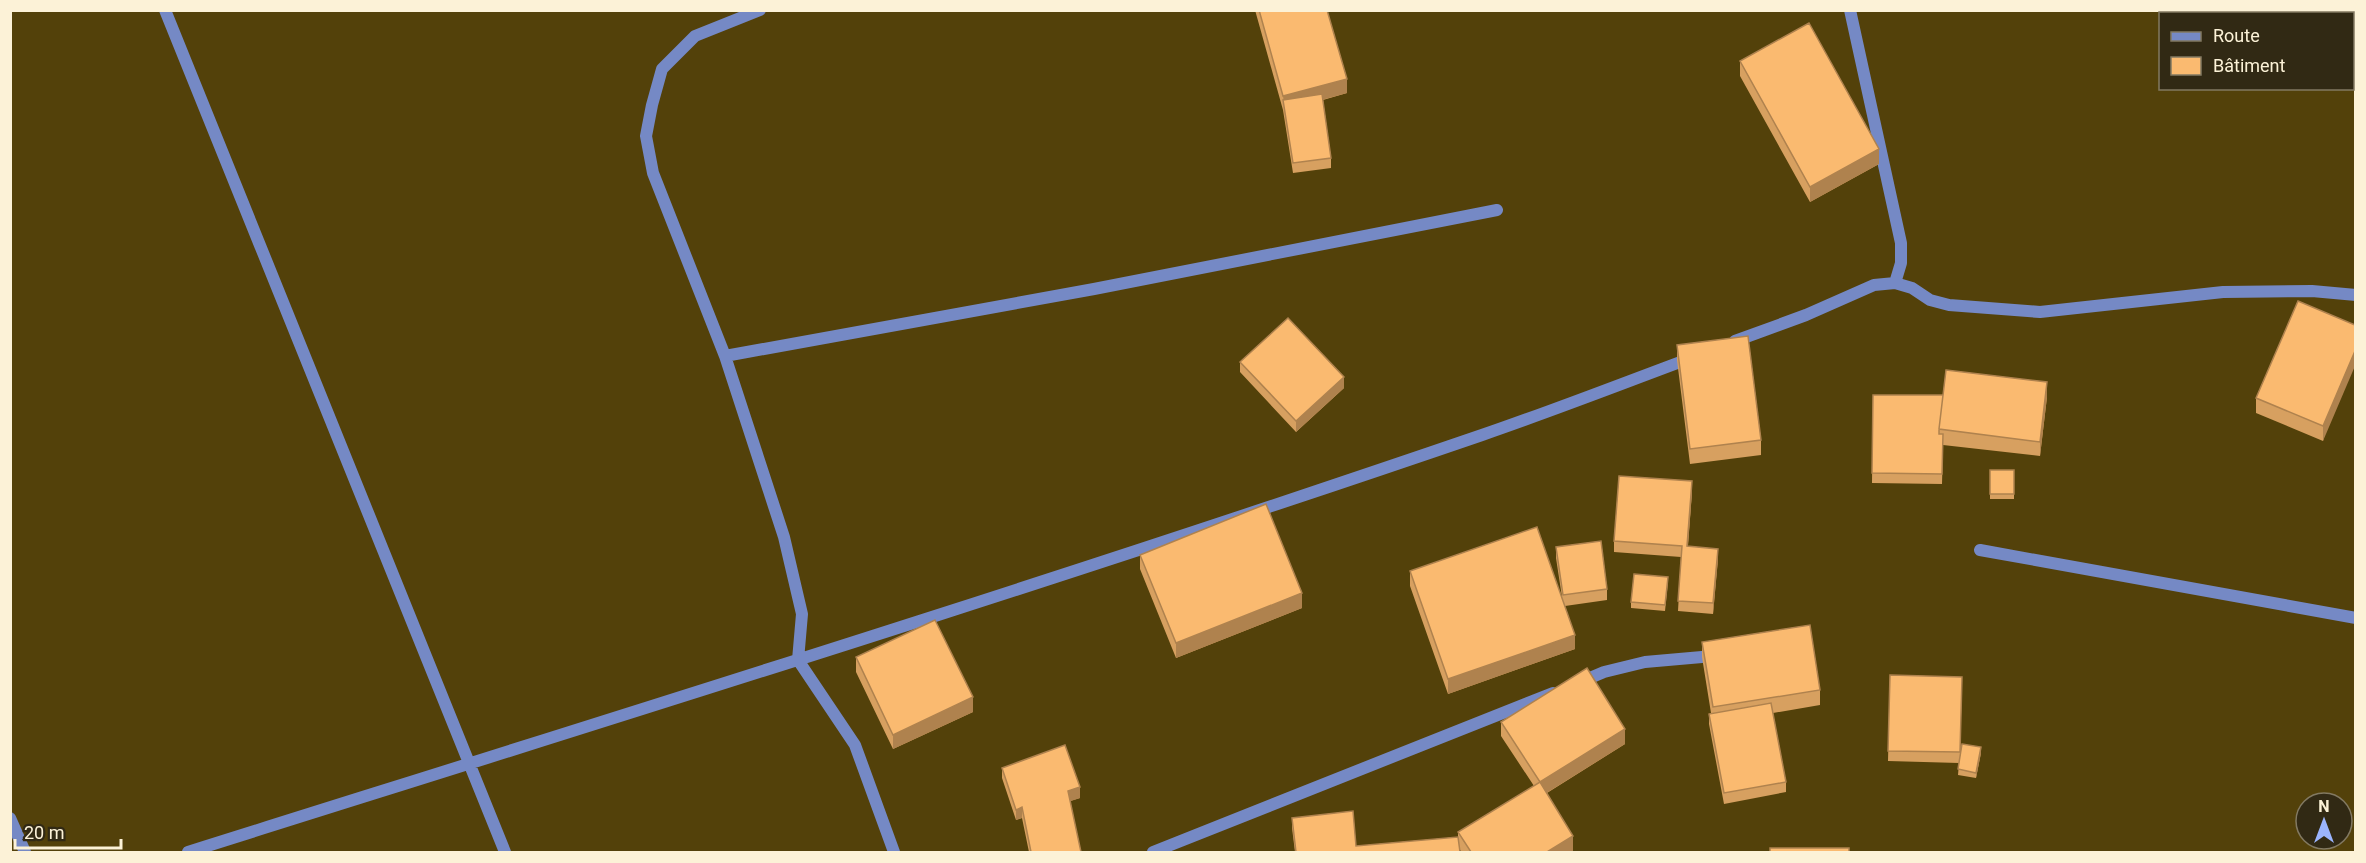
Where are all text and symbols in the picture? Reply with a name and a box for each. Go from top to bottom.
legend [2159,12,2354,90]
text: Route [2213,25,2260,46]
text: Bâtiment [2213,55,2286,76]
north arrow [2294,791,2354,851]
text: N [2318,797,2330,816]
scale bar [15,812,122,850]
text: 20 m [24,822,64,843]

